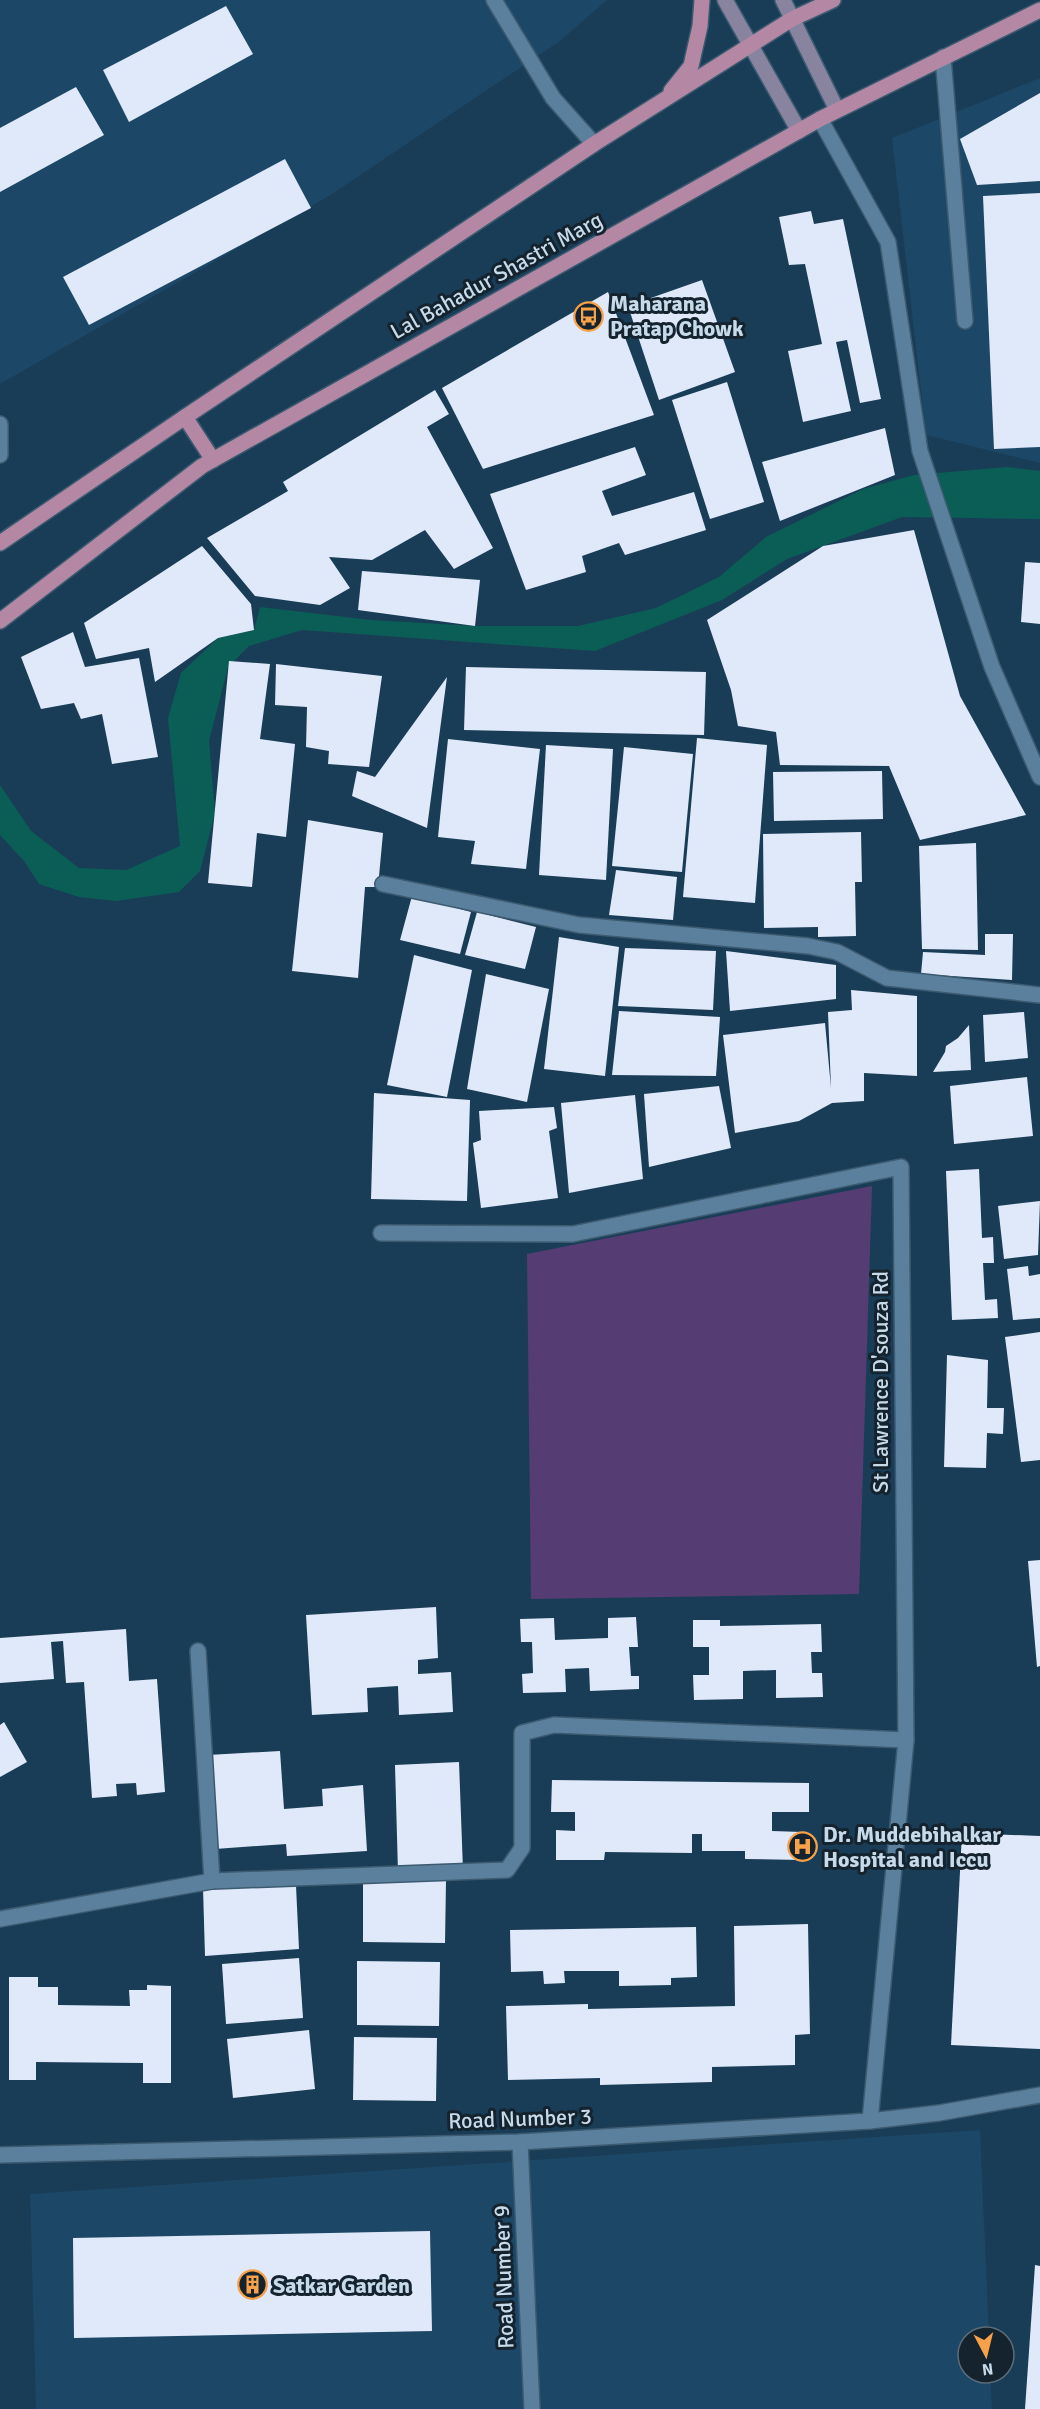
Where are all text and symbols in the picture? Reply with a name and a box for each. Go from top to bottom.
street label: Lal Bahadur Shastri Marg [386,206,607,345]
place label: Maharana Pratap Chowk [610,290,744,342]
bus stop icon: Maharana Pratap Chowk [573,300,605,332]
street label: St Lawrence D'souza Rd [867,1271,894,1493]
place label: Dr. Muddebihalkar Hospital and Iccu [823,1821,1001,1873]
hospital icon: Dr. Muddebihalkar Hospital and Iccu [786,1831,818,1863]
street label: Road Number 3 [448,2102,592,2135]
street label: Road Number 9 [487,2205,520,2349]
building icon: Satkar Garden [236,2269,268,2301]
place label: Satkar Garden [273,2272,410,2299]
north arrow [956,2325,1016,2385]
text: N [981,2358,994,2379]

